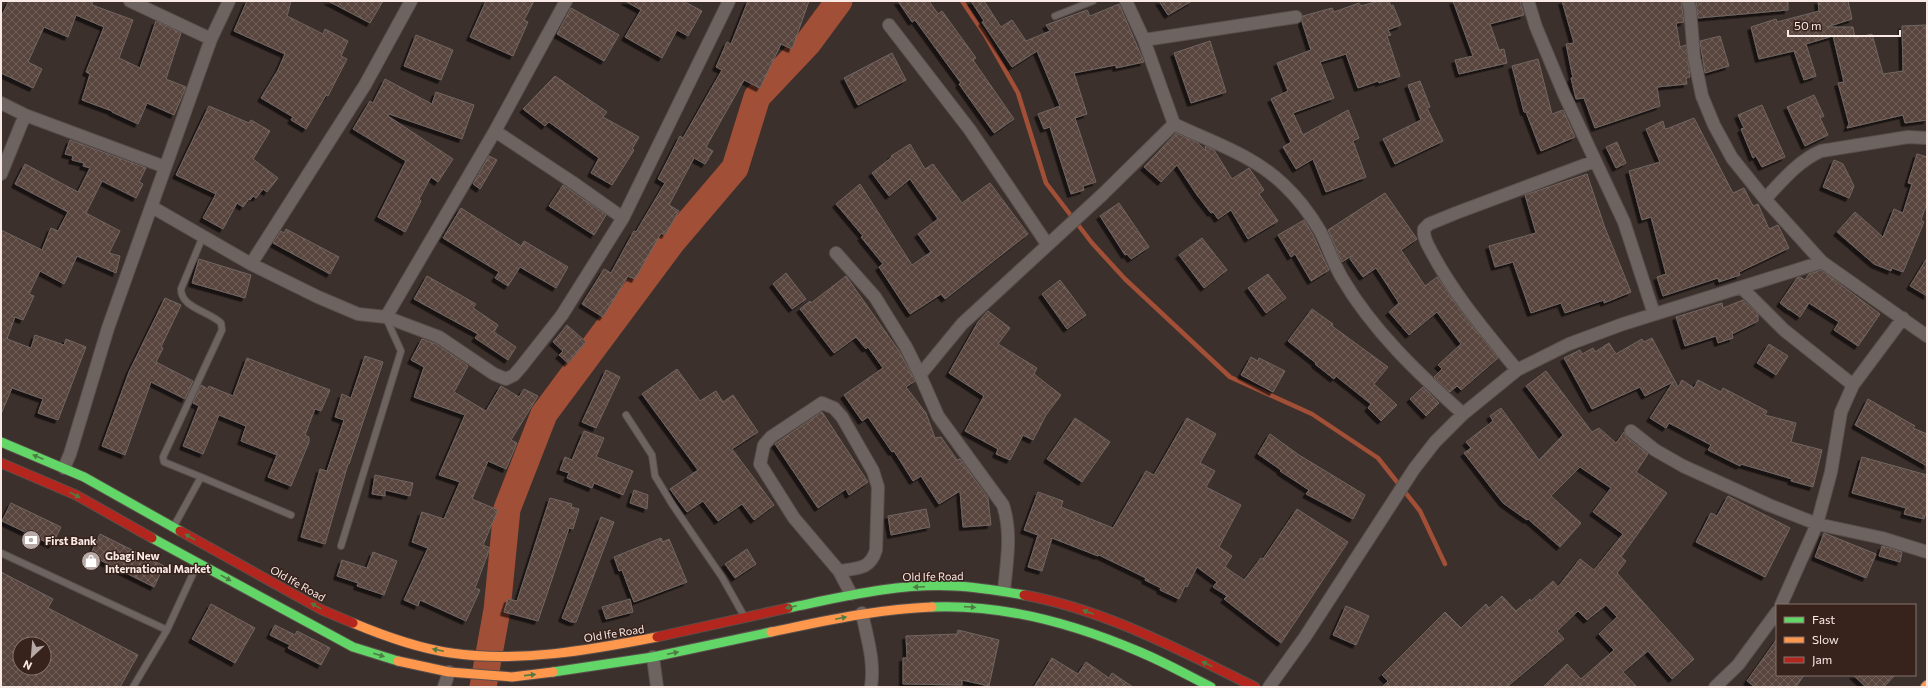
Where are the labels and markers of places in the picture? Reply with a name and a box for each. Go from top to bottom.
bank icon: First Bank [20,529,42,551]
place label: First Bank [45,534,97,547]
place label: Gbagi New International Market [105,549,211,575]
shop icon: Gbagi New International Market [80,550,102,572]

